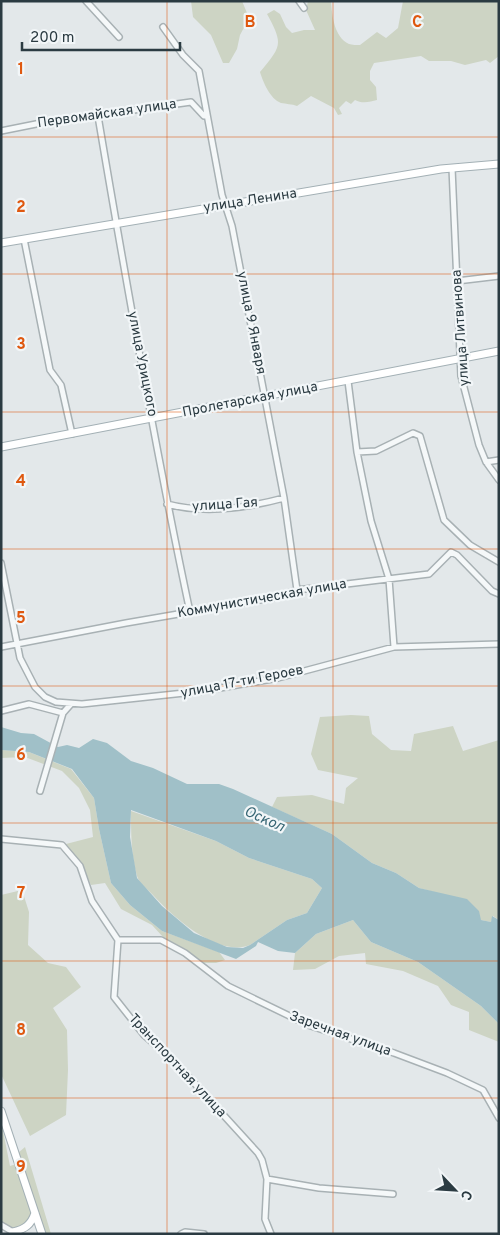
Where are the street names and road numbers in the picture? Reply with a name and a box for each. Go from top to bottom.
street label: Первомайская улица [36,96,178,132]
street label: улица Ленина [202,185,298,217]
street label: улица Литвинова [448,269,474,387]
street label: улица 9 Января [233,270,269,376]
street label: улица Урицкого [123,310,161,418]
street label: Пролетарская улица [181,379,319,421]
street label: улица Гая [192,494,258,516]
street label: Коммунистическая улица [176,576,348,622]
street label: улица 17-ти Героев [179,662,305,702]
street label: Заречная улица [287,1008,393,1060]
street label: Транспортная улица [125,1011,229,1121]

